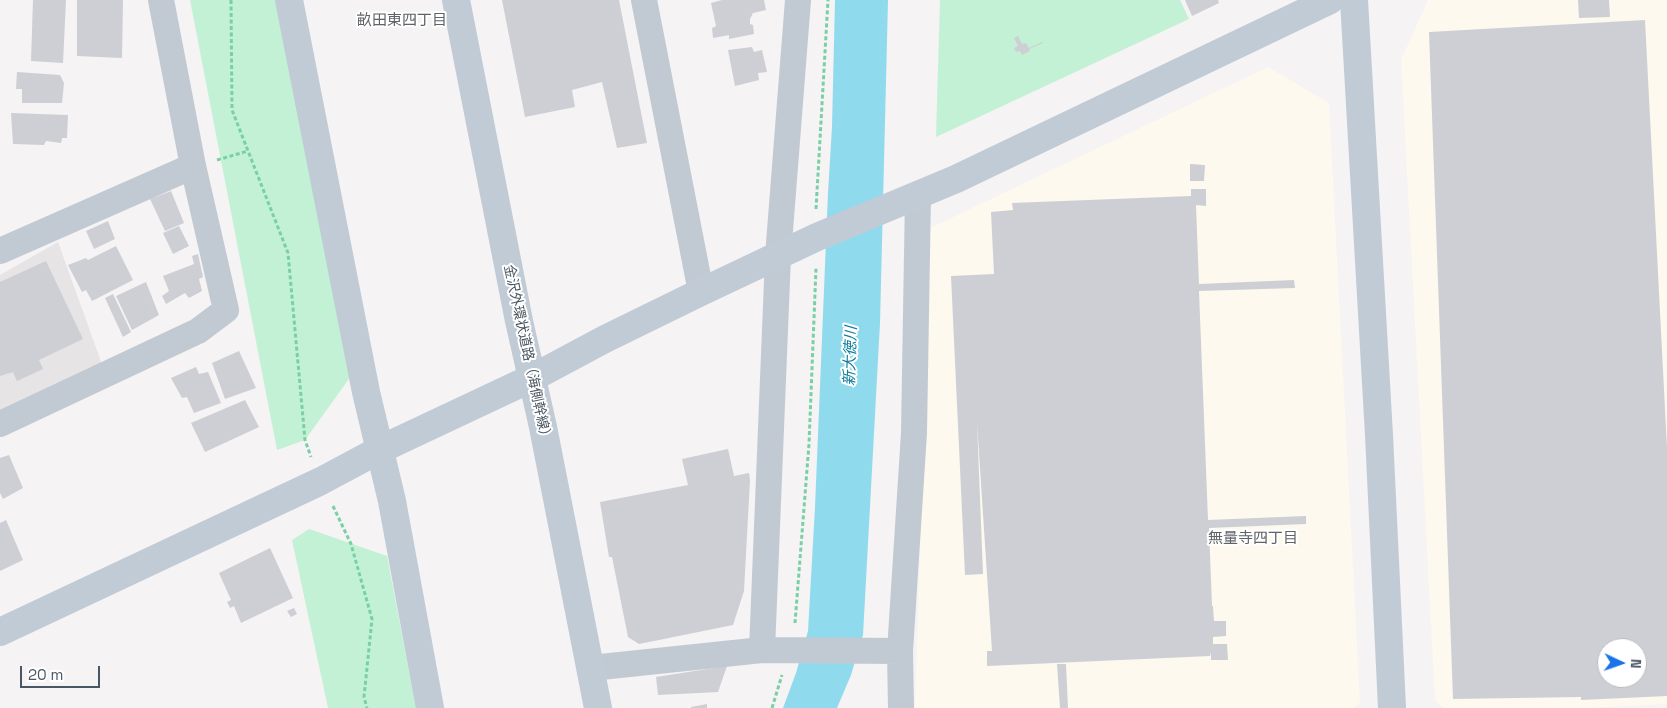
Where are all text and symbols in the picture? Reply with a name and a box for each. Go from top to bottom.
district label: 畝田東四丁目 [357,12,447,30]
street label: 金沢外環状道路（海側幹線） [500,263,554,445]
water label: 新大徳川 [841,326,861,386]
district label: 無量寺四丁目 [1208,530,1298,548]
north arrow [1597,638,1647,688]
scale bar [22,656,102,688]
text: N [1627,659,1645,669]
text: 20 m [28,665,63,684]

